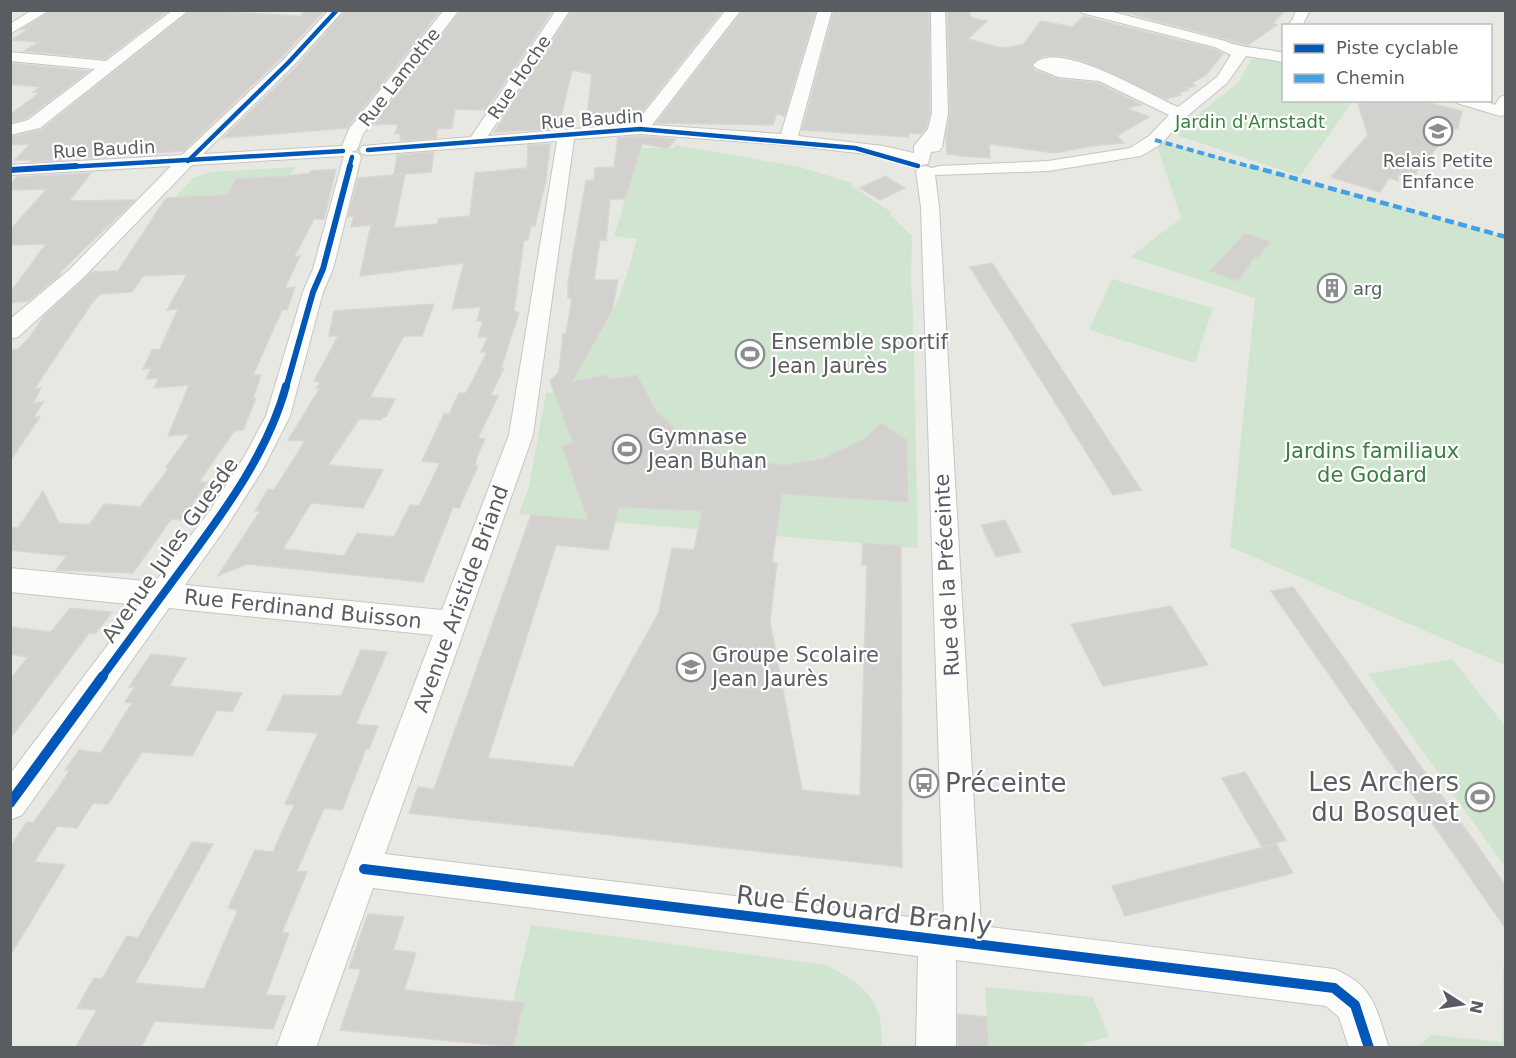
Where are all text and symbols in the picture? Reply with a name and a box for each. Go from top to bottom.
street label: Rue Lamothe [354,24,444,130]
legend [1282,24,1492,102]
street label: Rue Hoche [483,31,555,123]
text: Piste cyclable [1336,37,1459,58]
text: Chemin [1336,67,1405,88]
street label: Rue Baudin [540,105,644,133]
park label: Jardin d'Arnstadt [1174,111,1325,132]
school or university icon: Relais Petite Enfance [1422,115,1454,147]
street label: Rue Baudin [52,136,156,162]
place label: Relais Petite Enfance [1383,150,1493,192]
building icon: arg [1316,272,1348,304]
place label: arg [1353,278,1383,299]
place label: Ensemble sportif Jean Jaurès [769,330,948,378]
sports icon: Ensemble sportif Jean Jaurès [734,338,766,370]
place label: Gymnase Jean Buhan [646,425,767,473]
sports icon: Gymnase Jean Buhan [611,433,643,465]
park label: Jardins familiaux de Godard [1283,439,1459,487]
street label: Avenue Jules Guesde [97,453,243,647]
street label: Rue de la Préceinte [930,473,964,677]
street label: Avenue Aristide Briand [409,482,513,716]
street label: Rue Ferdinand Buisson [183,585,423,633]
place label: Groupe Scolaire Jean Jaurès [710,643,879,691]
school or university icon: Groupe Scolaire Jean Jaurès [675,651,707,683]
bus stop icon: Préceinte [908,767,940,799]
place label: Les Archers du Bosquet [1308,767,1459,827]
place label: Préceinte [945,768,1067,798]
sports icon: Les Archers du Bosquet [1464,781,1496,813]
street label: Rue Édouard Branly [734,878,994,941]
north arrow [1432,974,1492,1034]
text: N [1465,998,1487,1016]

